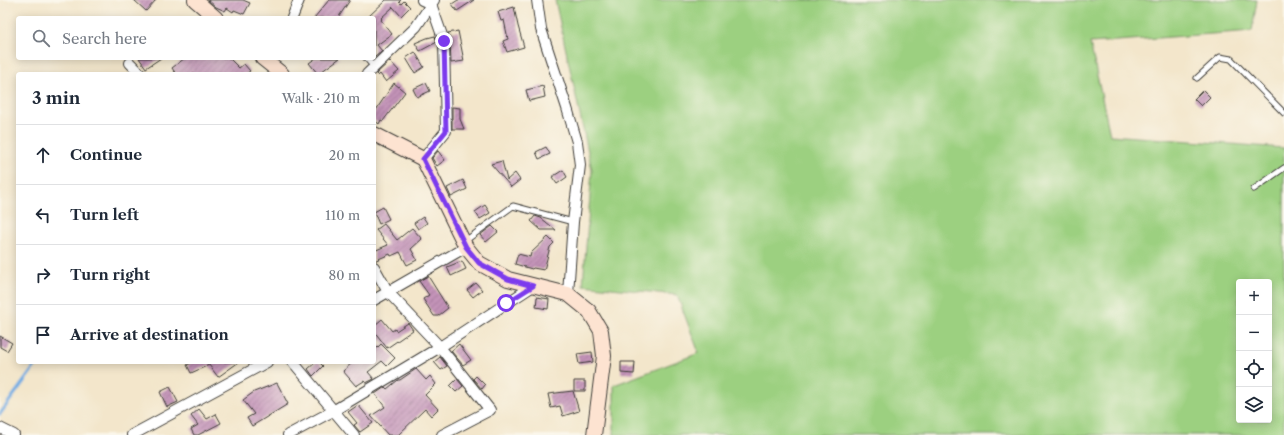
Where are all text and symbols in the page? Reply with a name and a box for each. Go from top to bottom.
search box [16,16,376,60]
icon: search [30,27,52,49]
text: Search here [62,29,147,48]
route end [435,32,453,50]
text: 3 min [32,88,81,108]
text: Walk · 210 m [282,90,360,106]
icon: ahead [32,144,54,166]
text: Continue [70,145,142,164]
text: 20 m [329,147,360,163]
icon: left [32,204,54,226]
text: Turn left [70,205,139,224]
text: 110 m [325,207,360,223]
icon: right [32,264,54,286]
text: Turn right [70,265,150,284]
text: 80 m [328,267,360,283]
map controls [1236,279,1272,423]
button: + [1236,279,1272,315]
route start [497,294,515,312]
button: − [1236,315,1272,351]
icon: arrive [32,324,54,346]
text: Arrive at destination [70,325,229,344]
button: locate [1236,351,1272,387]
button: layers [1236,387,1272,423]

